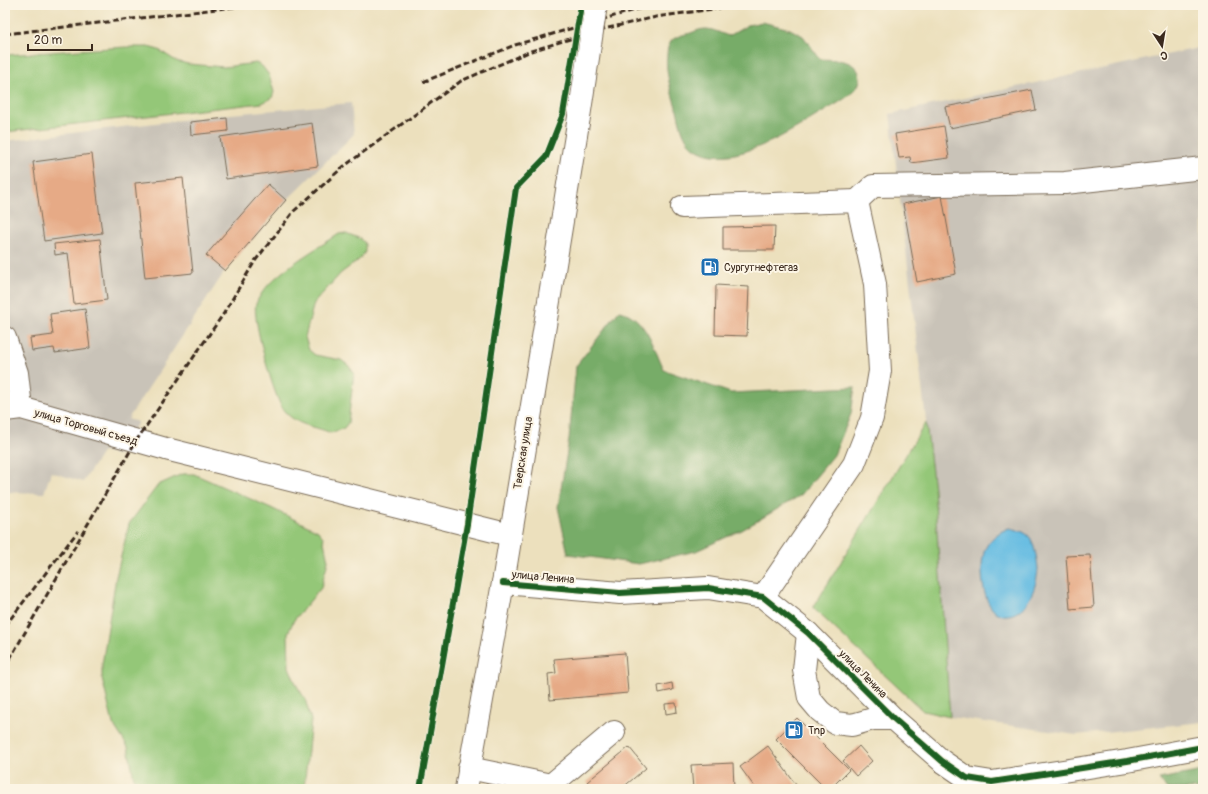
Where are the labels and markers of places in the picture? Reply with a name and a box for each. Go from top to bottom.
fuel station icon: Сургутнефтегаз [699,256,721,278]
place label: Сургутнефтегаз [724,261,798,274]
fuel station icon: Tnp [783,719,805,741]
place label: Tnp [808,724,825,737]

